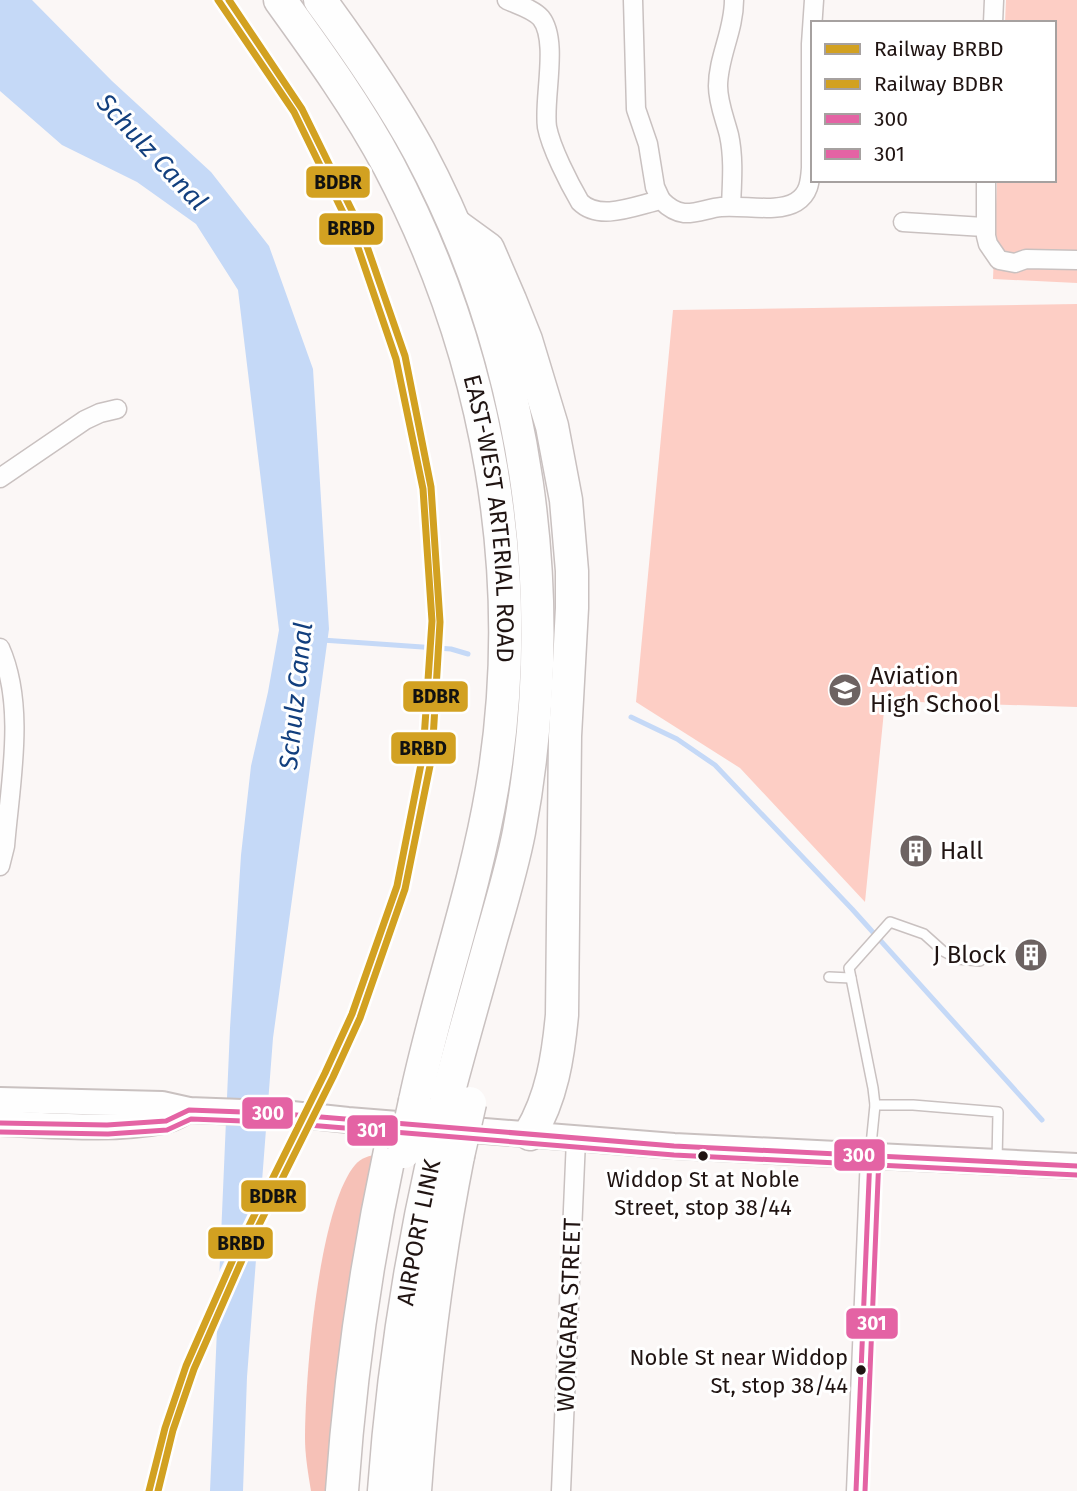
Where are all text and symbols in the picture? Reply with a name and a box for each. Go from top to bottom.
legend [811,21,1056,182]
text: Railway BRBD [874,36,1004,62]
text: Railway BDBR [874,71,1004,97]
water label: Schulz Canal [89,87,214,217]
text: 300 [874,106,908,132]
text: 301 [874,141,905,167]
line badge: BDBR [305,165,371,199]
text: BDBR [314,171,362,194]
line badge: BRBD [318,212,384,246]
text: BRBD [327,217,375,240]
street label: EAST-WEST ARTERIAL ROAD [457,372,519,663]
water label: Schulz Canal [273,621,319,772]
place label: Aviation High School [870,662,1000,718]
school or university icon: Aviation High School [826,671,864,709]
line badge: BDBR [402,680,469,713]
text: BDBR [412,685,460,708]
line badge: BRBD [390,731,457,765]
text: BRBD [399,737,447,760]
building icon: Hall [897,832,935,870]
place label: Hall [940,837,983,865]
building icon: J Block [1012,936,1050,974]
place label: J Block [933,941,1007,969]
line badge: 300 [241,1096,294,1130]
text: 300 [251,1102,284,1125]
line badge: 301 [346,1114,399,1147]
text: 301 [356,1119,387,1142]
line badge: 300 [833,1138,886,1172]
text: 300 [842,1144,875,1167]
marker: Widdop St at Noble Street, stop 38/44 [696,1149,710,1163]
street label: AIRPORT LINK [391,1156,447,1308]
place label: Widdop St at Noble Street, stop 38/44 [606,1166,800,1221]
line badge: BDBR [240,1179,307,1213]
text: BDBR [249,1185,297,1208]
street label: WONGARA STREET [552,1217,586,1412]
line badge: BRBD [207,1226,274,1260]
text: BRBD [217,1232,265,1255]
line badge: 301 [845,1307,899,1340]
text: 301 [856,1312,887,1335]
place label: Noble St near Widdop St, stop 38/44 [630,1344,848,1399]
marker: Noble St near Widdop St, stop 38/44 [854,1363,868,1377]

